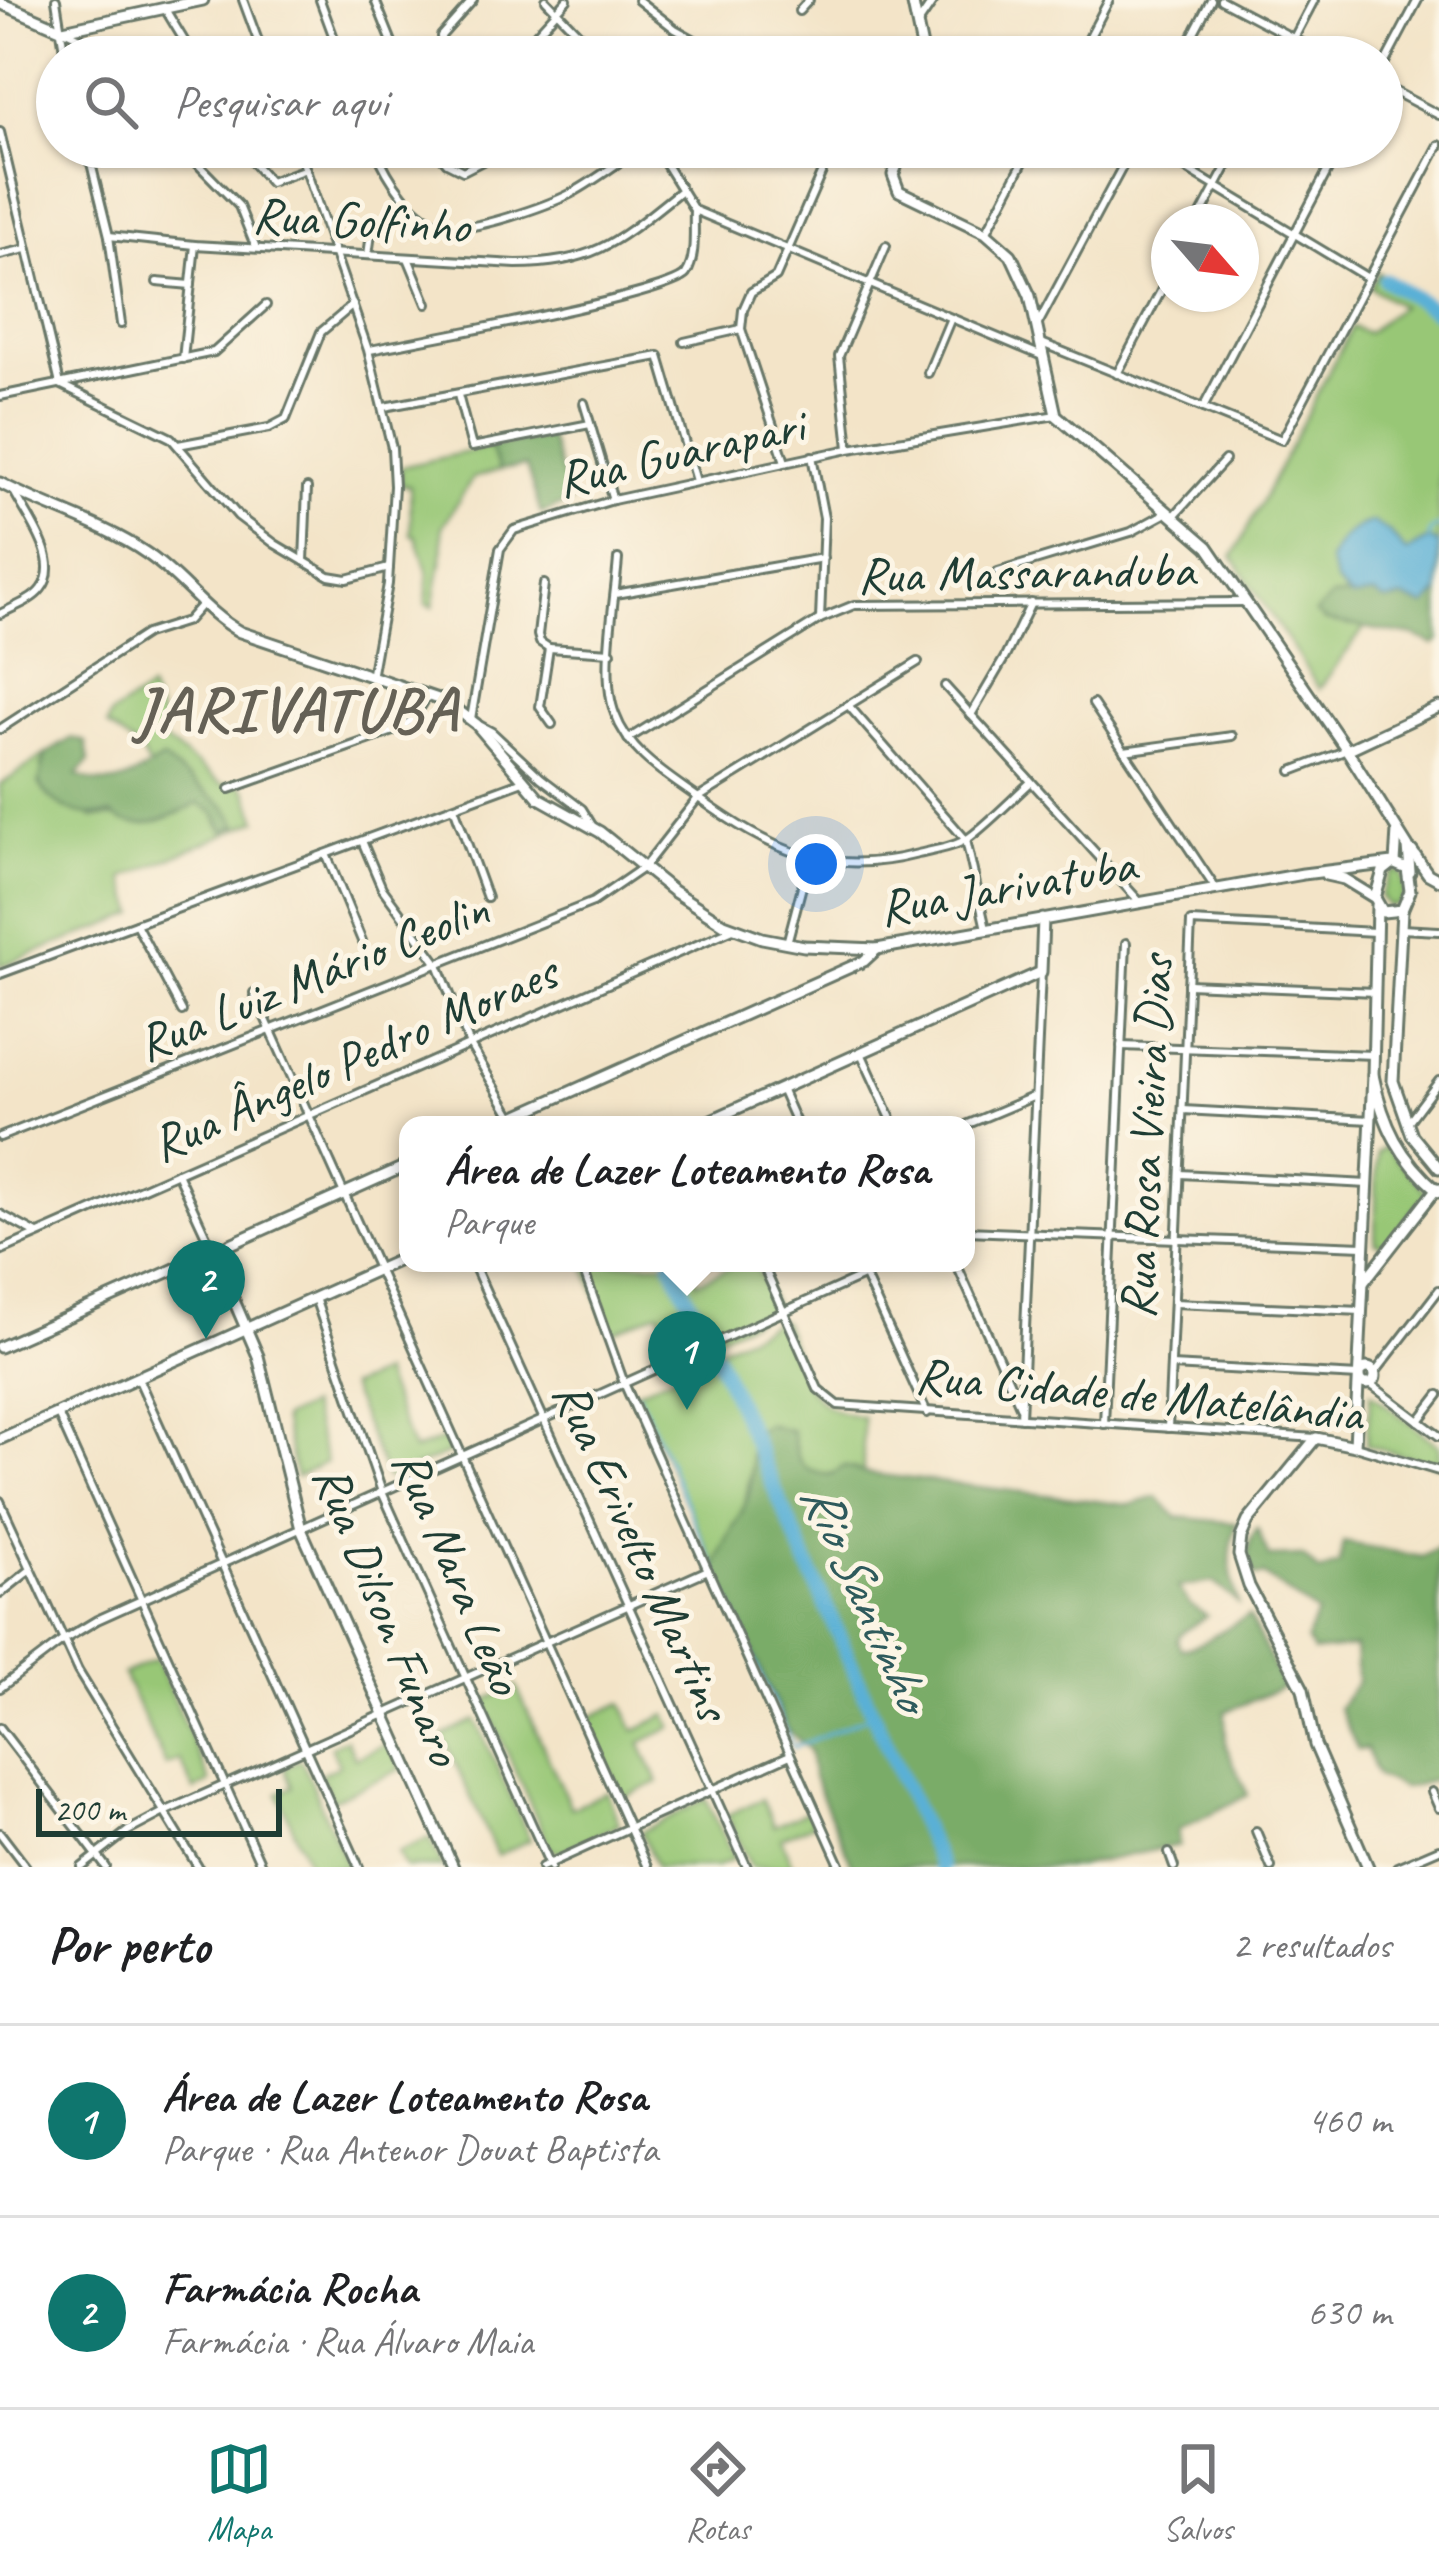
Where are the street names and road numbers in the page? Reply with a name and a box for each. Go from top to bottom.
street label: Rua Golfinho [251,182,474,258]
street label: Rua Guarapari [551,391,815,511]
street label: Rua Massaranduba [857,537,1199,607]
street label: Rua Jarivatuba [874,831,1144,940]
street label: Rua Luiz Mário Ceolin [127,876,498,1076]
street label: Rua Ângelo Pedro Moraes [141,938,570,1176]
street label: Rua Rosa Vieira Dias [1105,950,1188,1320]
street label: Rua Cidade de Matelândia [913,1343,1368,1446]
street label: Rua Erivelto Martins [539,1371,747,1733]
street label: Rua Nara Leão [378,1440,539,1706]
street label: Rua Dilson Funaro [299,1455,478,1777]

